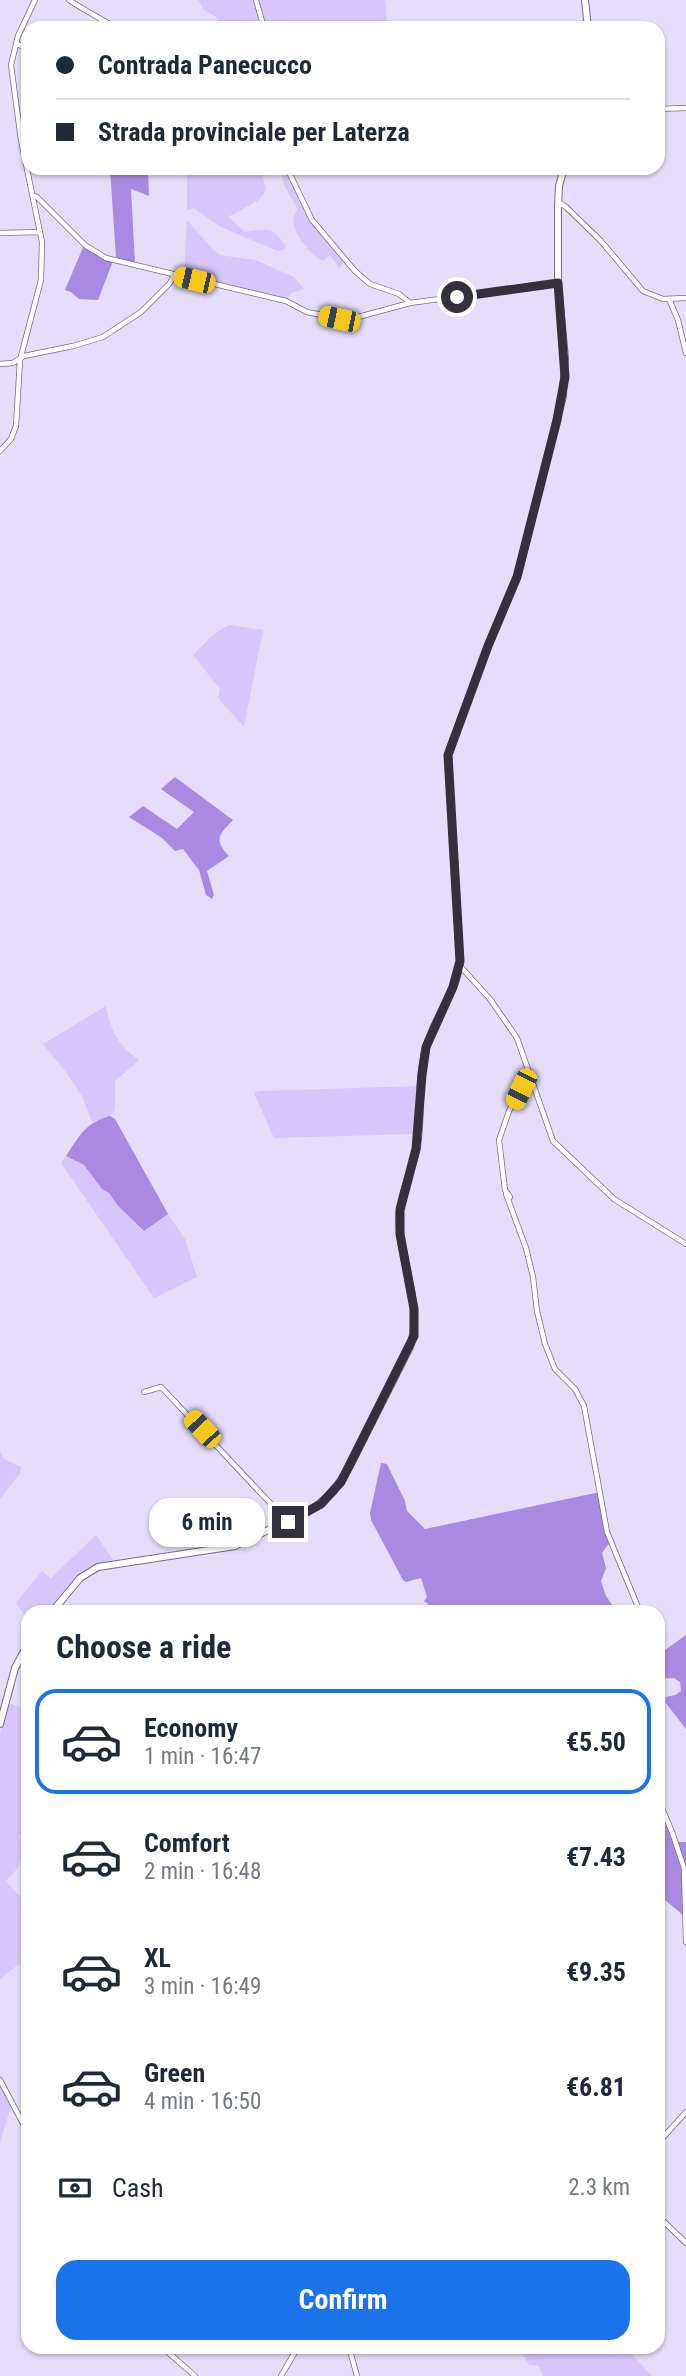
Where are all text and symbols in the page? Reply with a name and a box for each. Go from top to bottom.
text: Contrada Panecucco [98,50,312,80]
text: Strada provinciale per Laterza [98,117,410,147]
car [172,265,217,295]
route start [441,281,473,313]
car [317,304,362,334]
car [503,1066,540,1112]
car [180,1406,225,1452]
callout: 6 min [148,1498,264,1546]
route end [272,1506,304,1538]
text: 6 min [181,1509,233,1536]
text: Choose a ride [56,1628,231,1666]
icon: car [60,1710,123,1773]
text: Economy [144,1713,238,1743]
text: €5.50 [566,1727,626,1757]
text: 1 min · 16:47 [144,1743,261,1770]
icon: car [60,1825,123,1888]
text: Comfort [144,1828,230,1858]
text: €7.43 [566,1842,626,1872]
text: 2 min · 16:48 [144,1858,261,1885]
icon: car [60,1940,123,2003]
text: XL [144,1943,171,1973]
text: €9.35 [566,1957,626,1987]
text: 3 min · 16:49 [144,1973,261,2000]
icon: car [60,2055,123,2118]
text: Green [144,2058,205,2088]
text: €6.81 [566,2072,626,2102]
text: 4 min · 16:50 [144,2088,261,2115]
icon: cash [56,2169,94,2207]
text: Cash [112,2173,164,2203]
text: 2.3 km [568,2174,630,2201]
button: Confirm [56,2260,630,2340]

